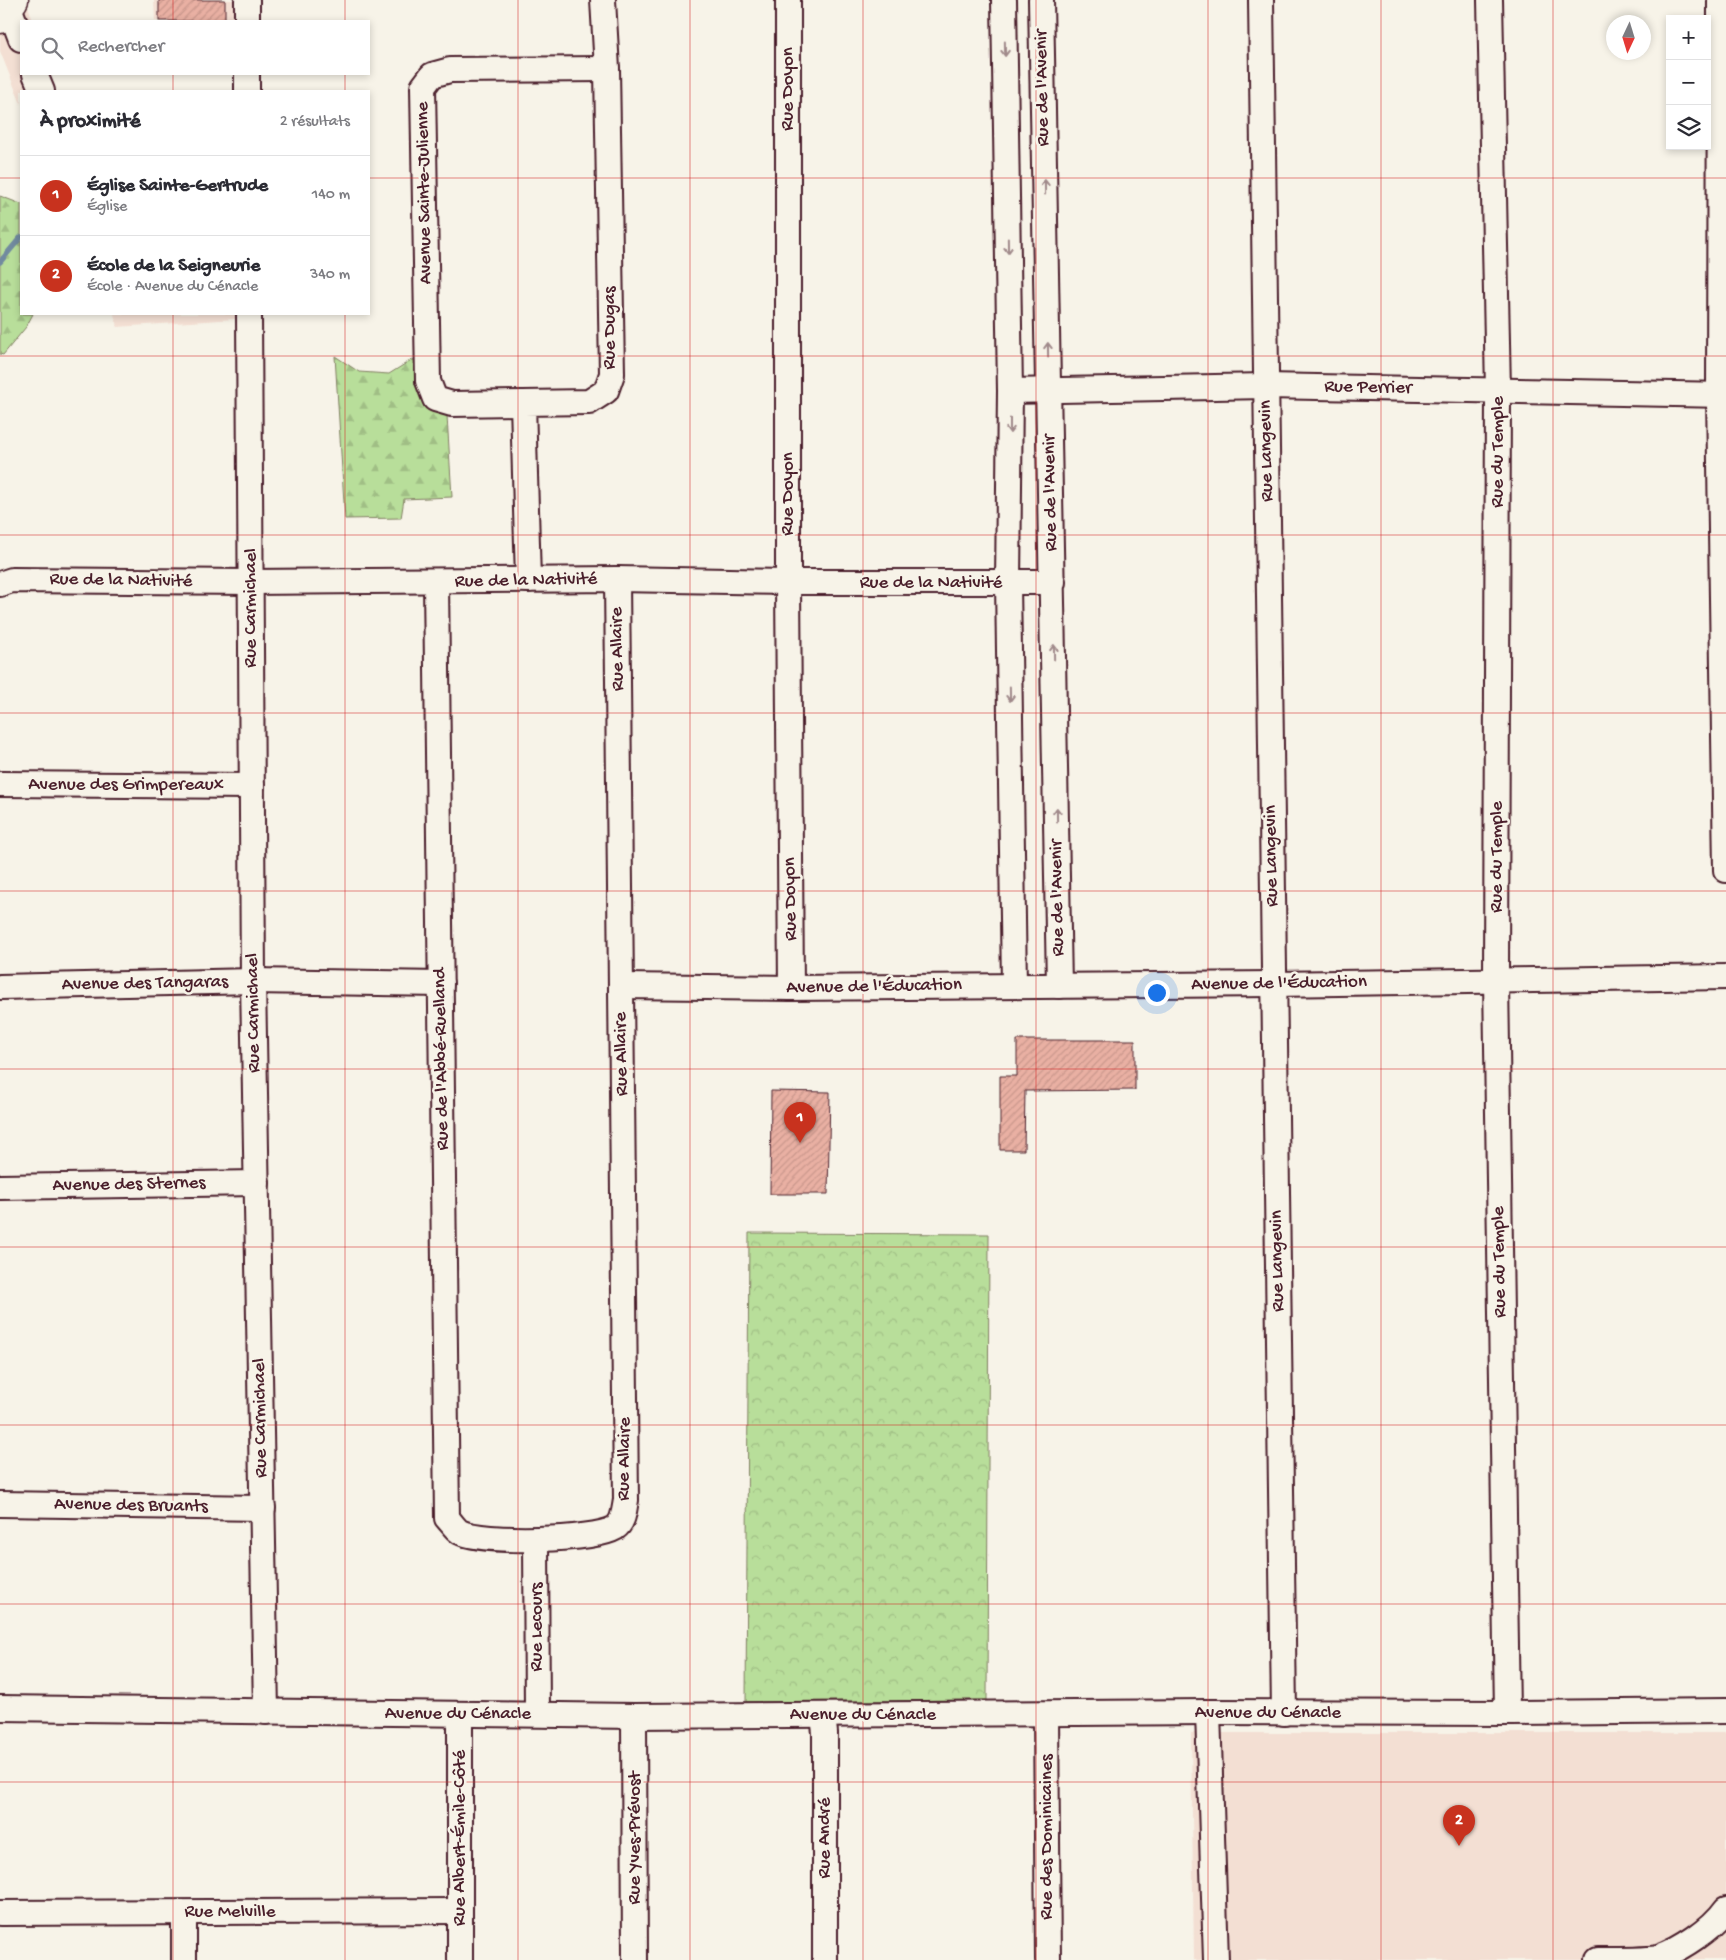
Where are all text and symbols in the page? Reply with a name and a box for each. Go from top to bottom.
north arrow [1606,15,1651,60]
map controls [1666,15,1711,150]
button: + [1666,15,1711,60]
search box [20,20,370,75]
street label: Rue de l'Avenir [1030,27,1056,147]
icon: search [38,34,66,62]
text: Rechercher [78,36,164,59]
one-way arrow [1000,40,1010,56]
street label: Rue Doyon [777,47,800,131]
button: − [1666,60,1711,105]
street label: Avenue Sainte-Julienne [412,101,438,284]
button: layers [1666,105,1711,150]
text: À proximité [40,110,141,135]
text: 2 résultats [280,113,350,132]
text: Église Sainte-Gertrude [87,175,268,198]
one-way arrow [1040,179,1050,196]
text: 1 [53,186,59,205]
text: 140 m [312,186,350,205]
text: Église [87,198,127,217]
one-way arrow [1003,238,1013,254]
text: École de la Seigneurie [87,255,260,278]
text: 2 [52,266,60,285]
text: 340 m [310,266,350,285]
text: École · Avenue du Cénacle [87,278,258,297]
street label: Rue Dugas [599,286,622,369]
one-way arrow [1043,342,1053,358]
street label: Rue Perrier [1324,376,1414,400]
street label: Rue du Temple [1487,396,1510,508]
street label: Rue Langevin [1255,400,1279,502]
one-way arrow [1005,418,1014,434]
street label: Rue de l'Avenir [1038,432,1064,552]
street label: Rue Doyon [777,452,800,536]
street label: Rue Carmichael [240,548,263,668]
street label: Rue de la Nativité [49,568,193,594]
street label: Rue de la Nativité [454,568,598,594]
street label: Rue de la Nativité [860,572,1003,595]
street label: Rue Allaire [606,607,630,691]
one-way arrow [1049,644,1059,660]
one-way arrow [1005,685,1015,701]
street label: Avenue des Grimpereaux [28,774,224,797]
street label: Rue du Temple [1486,801,1509,913]
street label: Rue Langevin [1260,805,1284,907]
one-way arrow [1052,807,1061,823]
street label: Rue de l'Avenir [1045,837,1071,957]
street label: Rue Doyon [779,857,803,941]
street label: Rue Carmichael [241,953,267,1073]
street label: Rue de l'Abbé-Ruelland [429,966,455,1150]
street label: Avenue des Tangaras [62,971,229,997]
street label: Avenue de l'Éducation [1191,971,1367,997]
street label: Avenue de l'Éducation [786,974,962,1000]
your location [1144,980,1170,1006]
street label: Rue Allaire [610,1012,634,1096]
pin: 1 [784,1102,816,1143]
street label: Avenue des Sternes [52,1172,207,1198]
street label: Rue du Temple [1488,1206,1512,1318]
street label: Rue Langevin [1266,1210,1290,1312]
street label: Rue Carmichael [248,1358,274,1478]
street label: Rue Allaire [613,1417,637,1501]
street label: Avenue des Bruants [54,1493,209,1519]
street label: Rue Lecours [526,1582,549,1671]
street label: Avenue du Cénacle [1195,1702,1341,1725]
street label: Avenue du Cénacle [385,1703,531,1726]
street label: Avenue du Cénacle [790,1704,936,1727]
street label: Rue Albert-Émile-Côté [449,1750,472,1926]
street label: Rue des Dominicaines [1036,1753,1059,1920]
street label: Rue Yves-Prévost [624,1769,647,1905]
street label: Rue André [814,1797,837,1879]
pin: 2 [1443,1805,1475,1846]
street label: Rue Melville [184,1901,276,1924]

